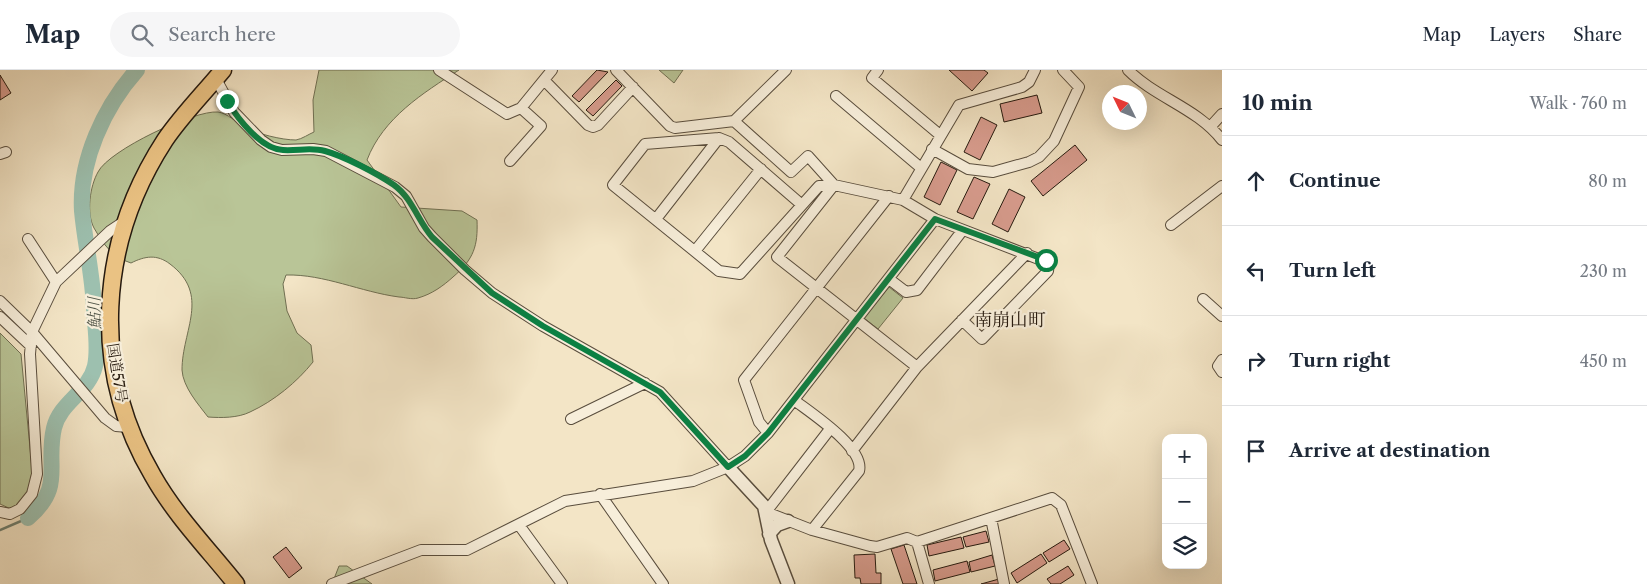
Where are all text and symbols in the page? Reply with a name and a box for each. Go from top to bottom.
search box [110,12,460,57]
text: Map [25,20,80,49]
icon: search [128,21,156,49]
text: Search here [168,23,276,46]
text: Map [1423,24,1461,46]
text: Layers [1489,24,1545,46]
text: Share [1573,24,1622,46]
north arrow [1102,85,1147,130]
route end [216,90,239,113]
text: 10 min [1242,90,1313,115]
text: Walk · 760 m [1530,93,1627,113]
icon: ahead [1242,167,1270,195]
text: Continue [1289,169,1381,192]
text: 80 m [1588,171,1627,191]
route start [1035,249,1058,272]
icon: left [1242,257,1270,285]
text: Turn left [1289,259,1376,282]
text: 230 m [1580,261,1627,281]
water label: 鮎川 [84,295,104,329]
district label: 南崩山町 [974,309,1046,331]
street label: 国道57号 [103,342,132,404]
icon: right [1242,347,1270,375]
text: Turn right [1289,349,1390,372]
text: 450 m [1580,351,1627,371]
map controls [1162,434,1207,569]
button: + [1162,434,1207,479]
icon: arrive [1242,437,1270,465]
text: Arrive at destination [1289,439,1490,462]
button: − [1162,479,1207,524]
button: layers [1162,524,1207,569]

